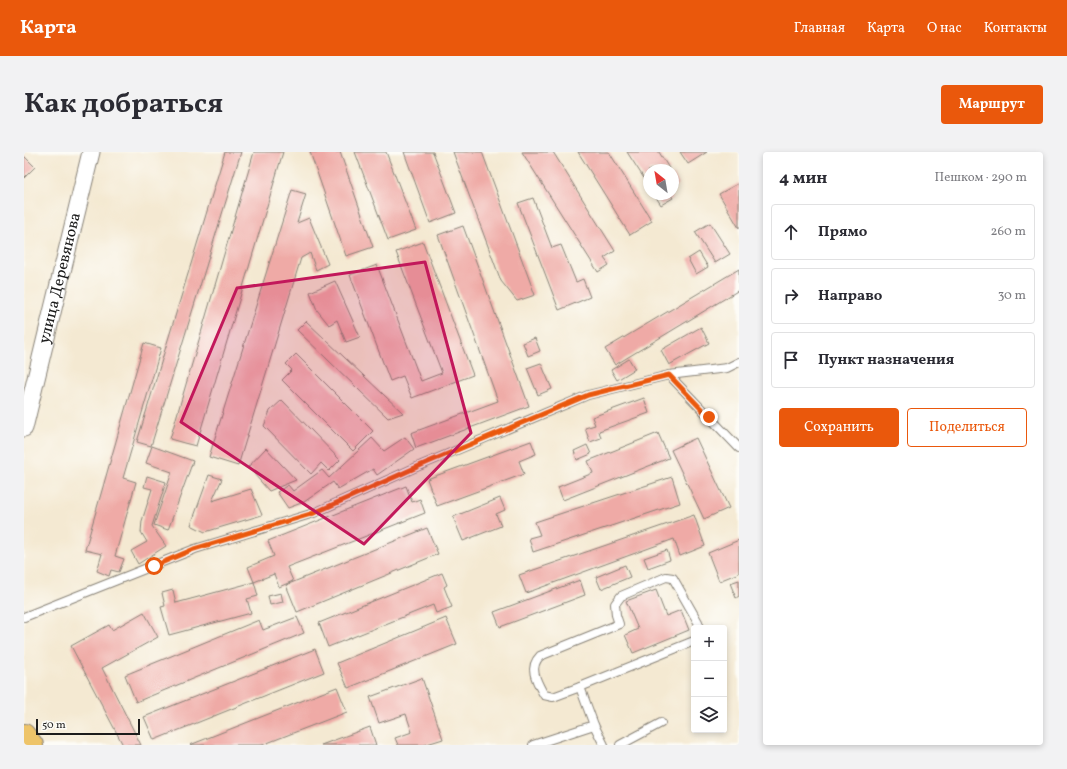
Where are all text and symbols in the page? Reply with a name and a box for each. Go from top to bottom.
text: Карта [20,15,77,41]
text: Главная [794,19,845,38]
text: Карта [867,19,905,38]
text: О нас [927,19,962,38]
text: Контакты [984,19,1047,38]
text: Как добраться [24,85,223,124]
button: Маршрут [941,85,1043,124]
north arrow [643,164,679,200]
text: 4 мин [779,167,827,190]
text: Пешком · 290 m [935,169,1027,187]
street label: улица Деревянова [34,210,87,346]
icon: ahead [780,221,802,243]
text: Прямо [818,222,867,243]
text: 260 m [991,223,1026,241]
icon: right [780,285,802,307]
text: Направо [818,286,882,307]
text: 30 m [998,287,1026,305]
icon: arrive [780,349,802,371]
text: Пункт назначения [818,350,954,371]
route end [700,408,718,426]
button: Сохранить [779,408,899,447]
button: Поделиться [907,408,1027,447]
route start [145,557,163,575]
map controls [691,625,727,733]
button: + [691,625,727,661]
button: − [691,661,727,697]
button: layers [691,697,727,733]
scale bar [36,717,140,736]
text: 50 m [42,718,66,733]

